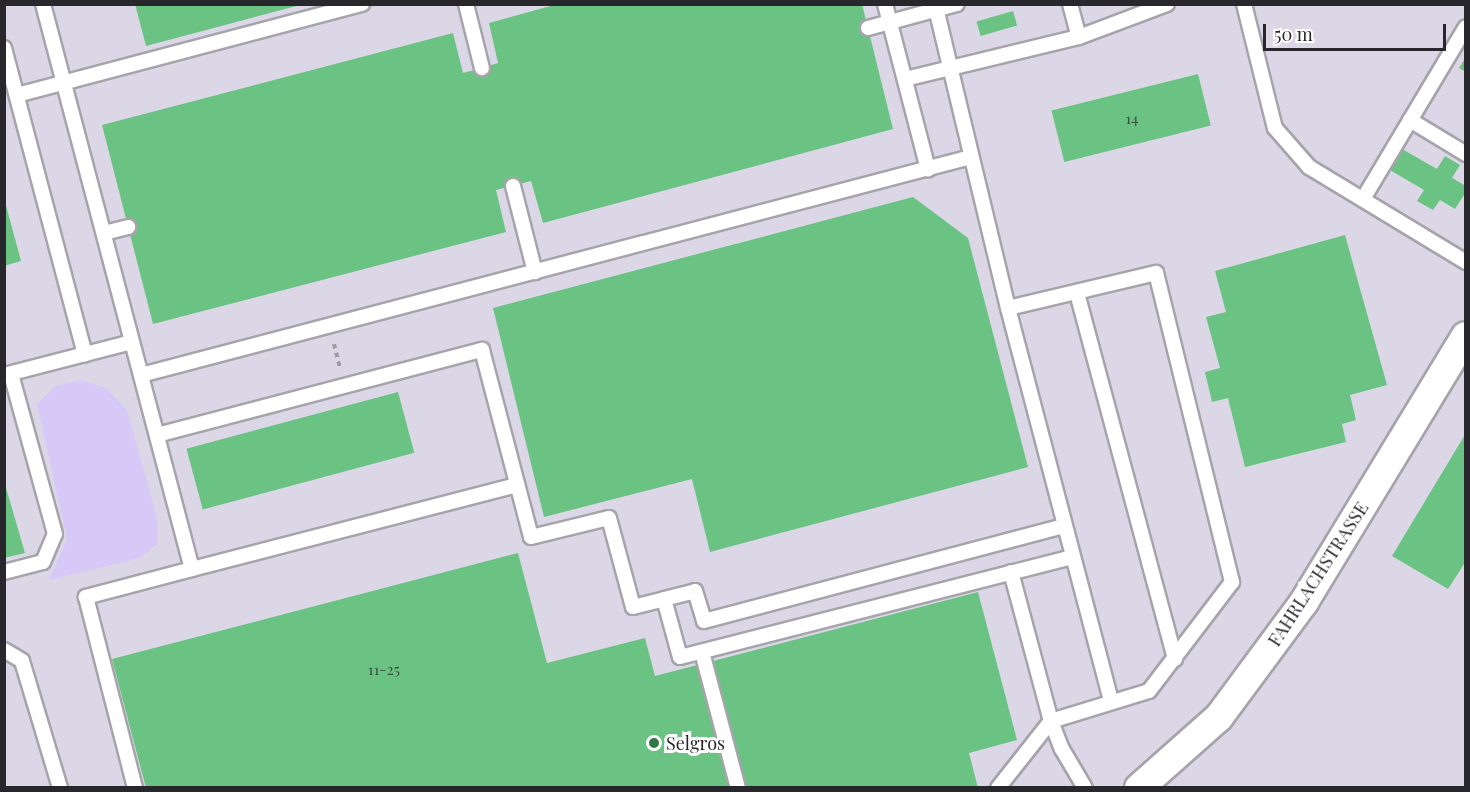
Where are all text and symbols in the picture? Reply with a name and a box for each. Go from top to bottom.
scale bar [1266,12,1449,50]
text: 50 m [1274,22,1313,46]
house number: 14 [1126,110,1138,128]
street label: FAHRLACHSTRASSE [1263,498,1373,650]
house number: 11-25 [368,661,400,679]
place label: Selgros [666,732,725,754]
marker: Selgros [647,736,661,750]

